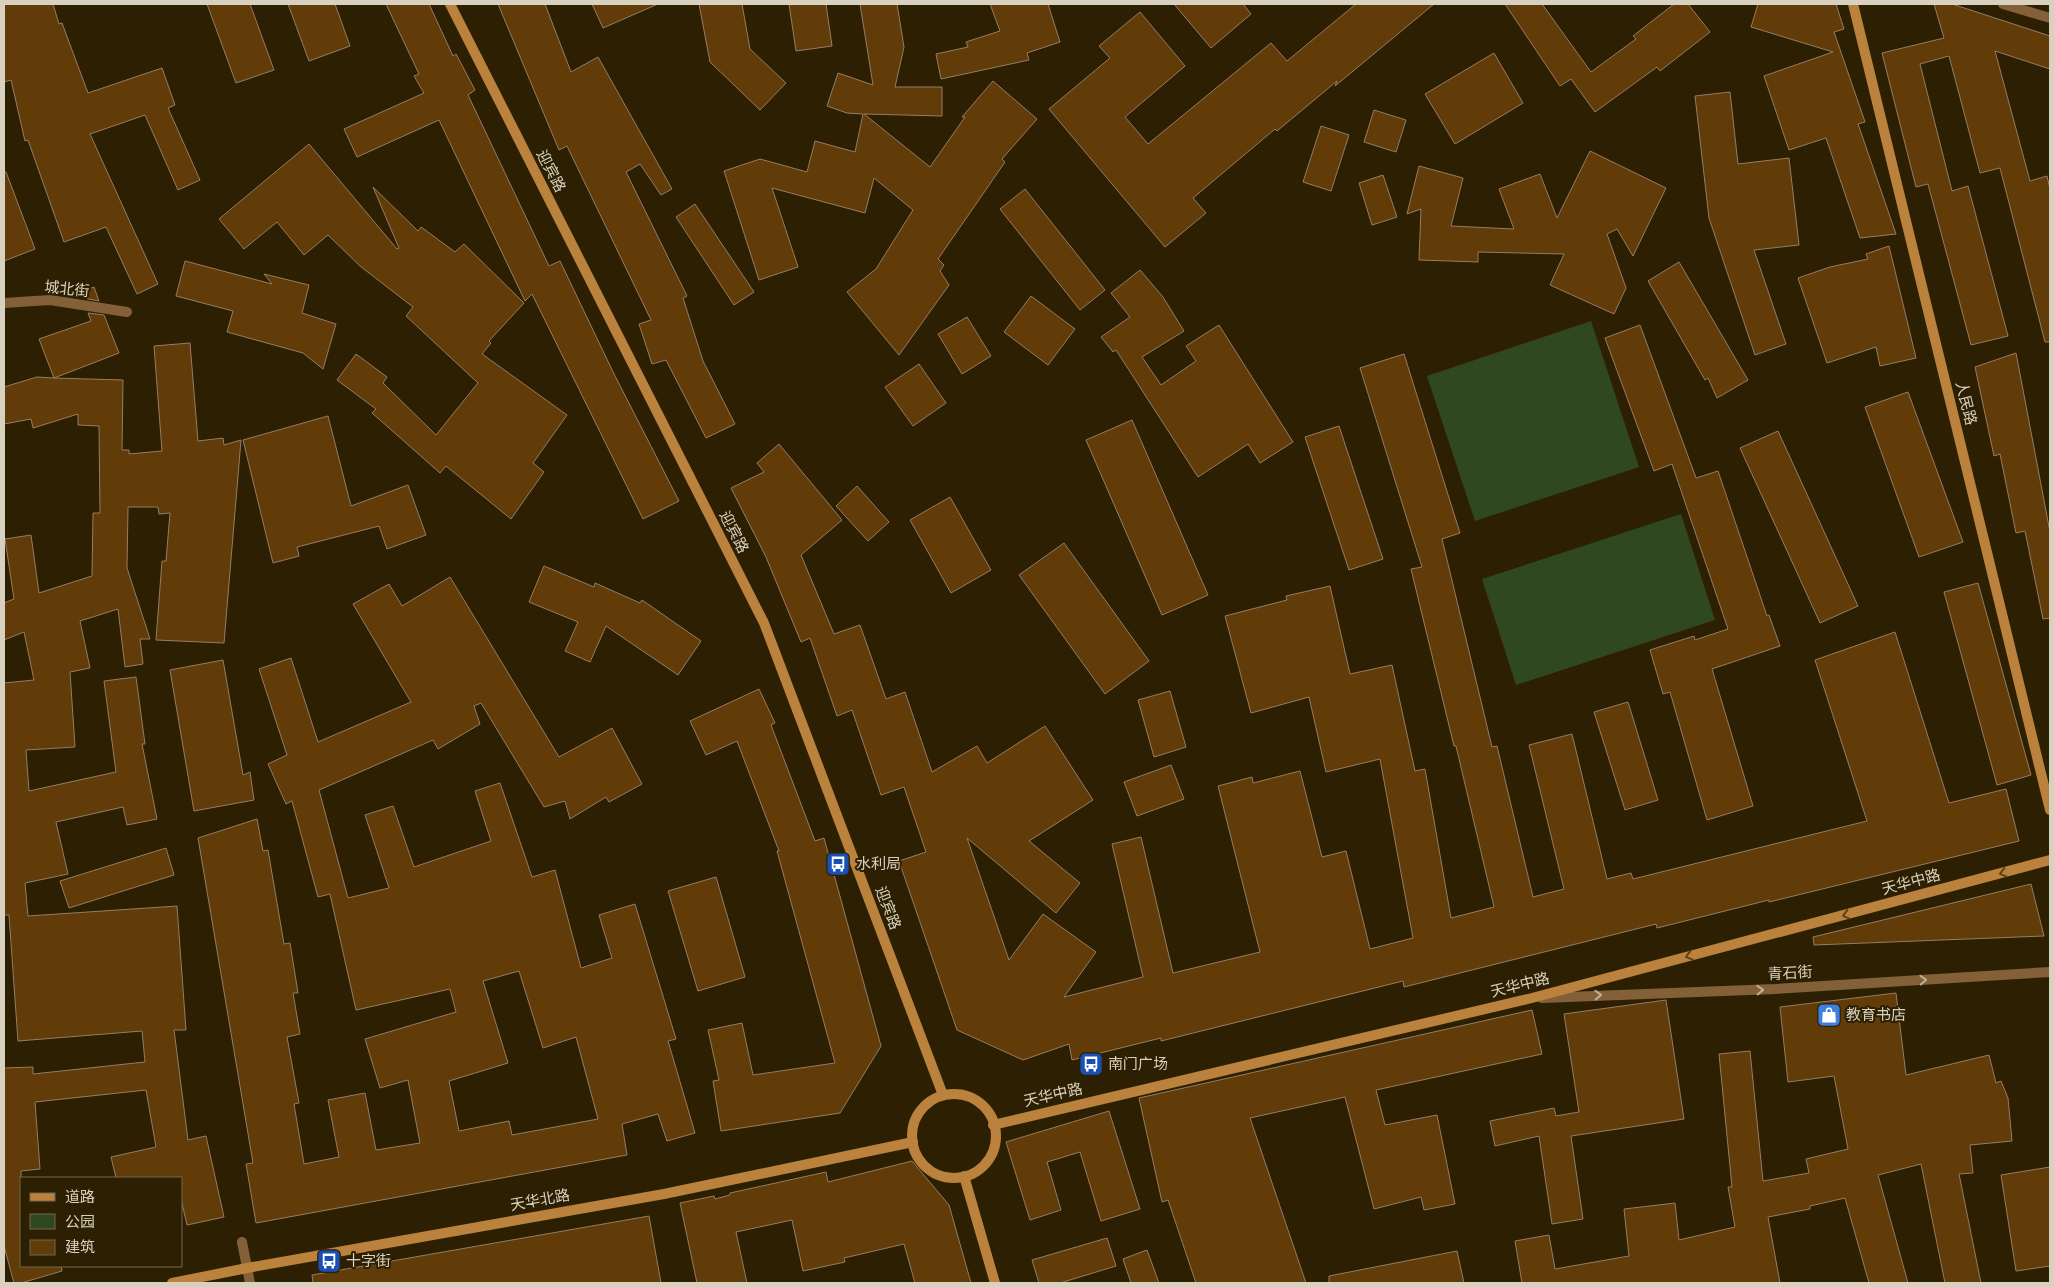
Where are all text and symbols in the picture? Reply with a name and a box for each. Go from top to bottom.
street label: 迎宾路 [533,146,571,195]
street label: 城北街 [44,276,91,300]
street label: 人民路 [1952,378,1982,427]
street label: 迎宾路 [716,507,754,556]
bus stop icon: 水利局 [825,851,851,877]
place label: 水利局 [856,853,901,873]
street label: 天华中路 [1879,864,1942,898]
one-way arrow [2000,867,2008,877]
street label: 迎宾路 [872,883,906,932]
one-way arrow [1843,909,1851,919]
one-way arrow [1686,951,1694,961]
street label: 青石街 [1767,961,1813,983]
street label: 天华中路 [1488,967,1551,1001]
one-way arrow [1919,975,1927,986]
one-way arrow [1757,984,1765,995]
one-way arrow [1594,990,1602,1001]
shop icon: 教育书店 [1816,1002,1842,1028]
place label: 教育书店 [1846,1004,1906,1024]
bus stop icon: 南门广场 [1078,1051,1104,1077]
place label: 南门广场 [1108,1053,1168,1073]
street label: 天华中路 [1021,1078,1084,1111]
legend [20,1177,182,1267]
street label: 天华北路 [509,1184,571,1214]
text: 道路 [65,1186,95,1206]
text: 公园 [65,1211,95,1231]
text: 建筑 [65,1236,95,1256]
bus stop icon: 十字街 [316,1248,342,1274]
place label: 十字街 [346,1250,391,1270]

